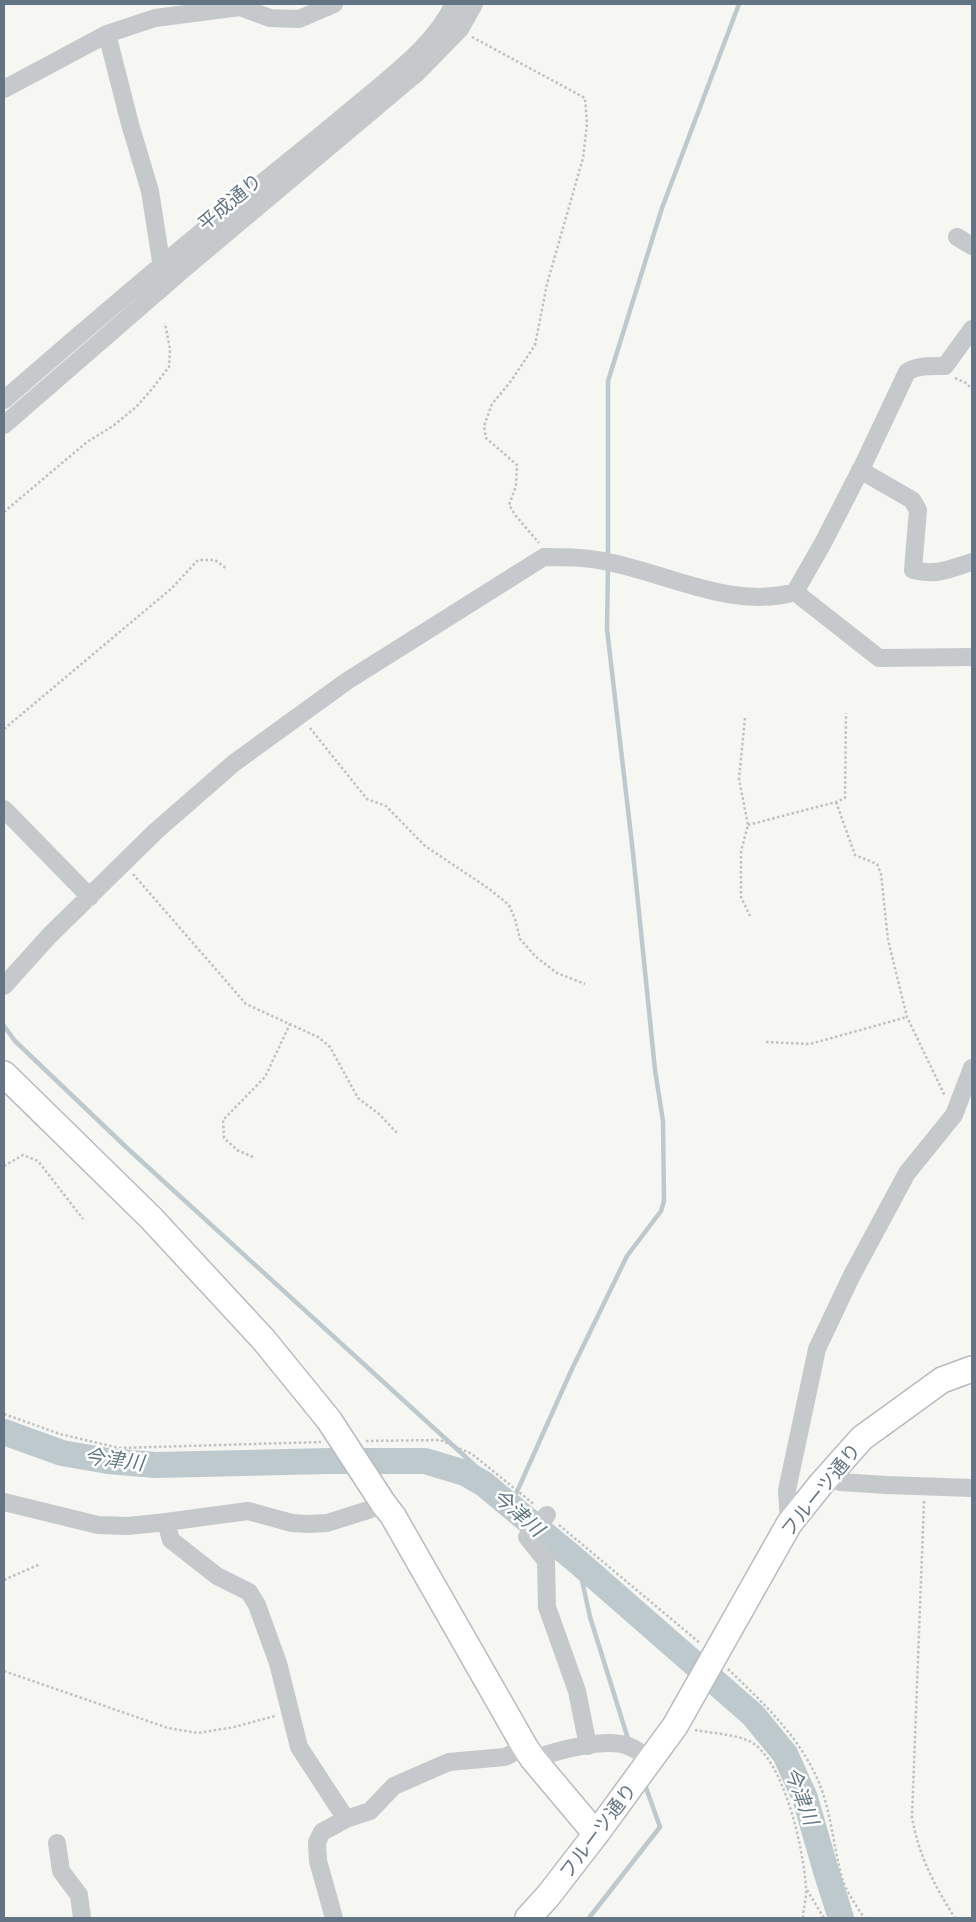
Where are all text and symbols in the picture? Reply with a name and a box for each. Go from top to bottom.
street label: 平成通り [192,167,268,237]
street label: フルーツ通り [775,1437,867,1543]
water label: 今津川 [82,1442,148,1478]
water label: 今津川 [486,1482,552,1545]
water label: 今津川 [777,1763,826,1831]
street label: フルーツ通り [553,1778,643,1884]

